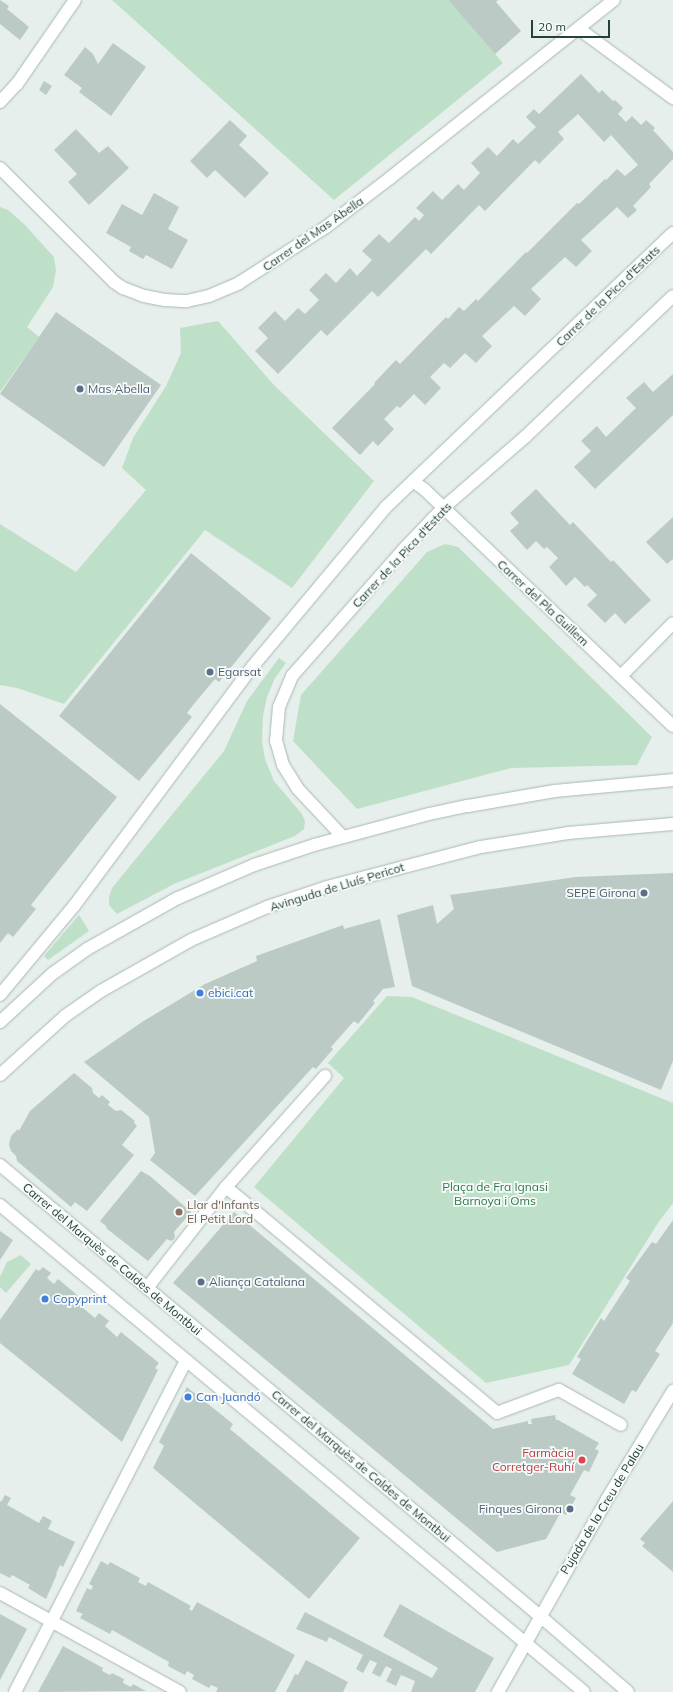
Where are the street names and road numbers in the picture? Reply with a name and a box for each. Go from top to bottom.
street label: Carrer del Mas Abella [260,194,366,274]
street label: Carrer de la Pica d'Estats [553,243,663,349]
street label: Carrer de la Pica d'Estats [349,499,455,611]
street label: Carrer del Pla Guillem [494,557,592,649]
street label: Avinguda de Lluís Pericot [268,860,406,914]
street label: Carrer del Marquès de Caldes de Montbui [20,1180,204,1338]
street label: Carrer del Marquès de Caldes de Montbui [269,1387,453,1545]
street label: Pujada de la Creu de Palau [557,1441,647,1577]

